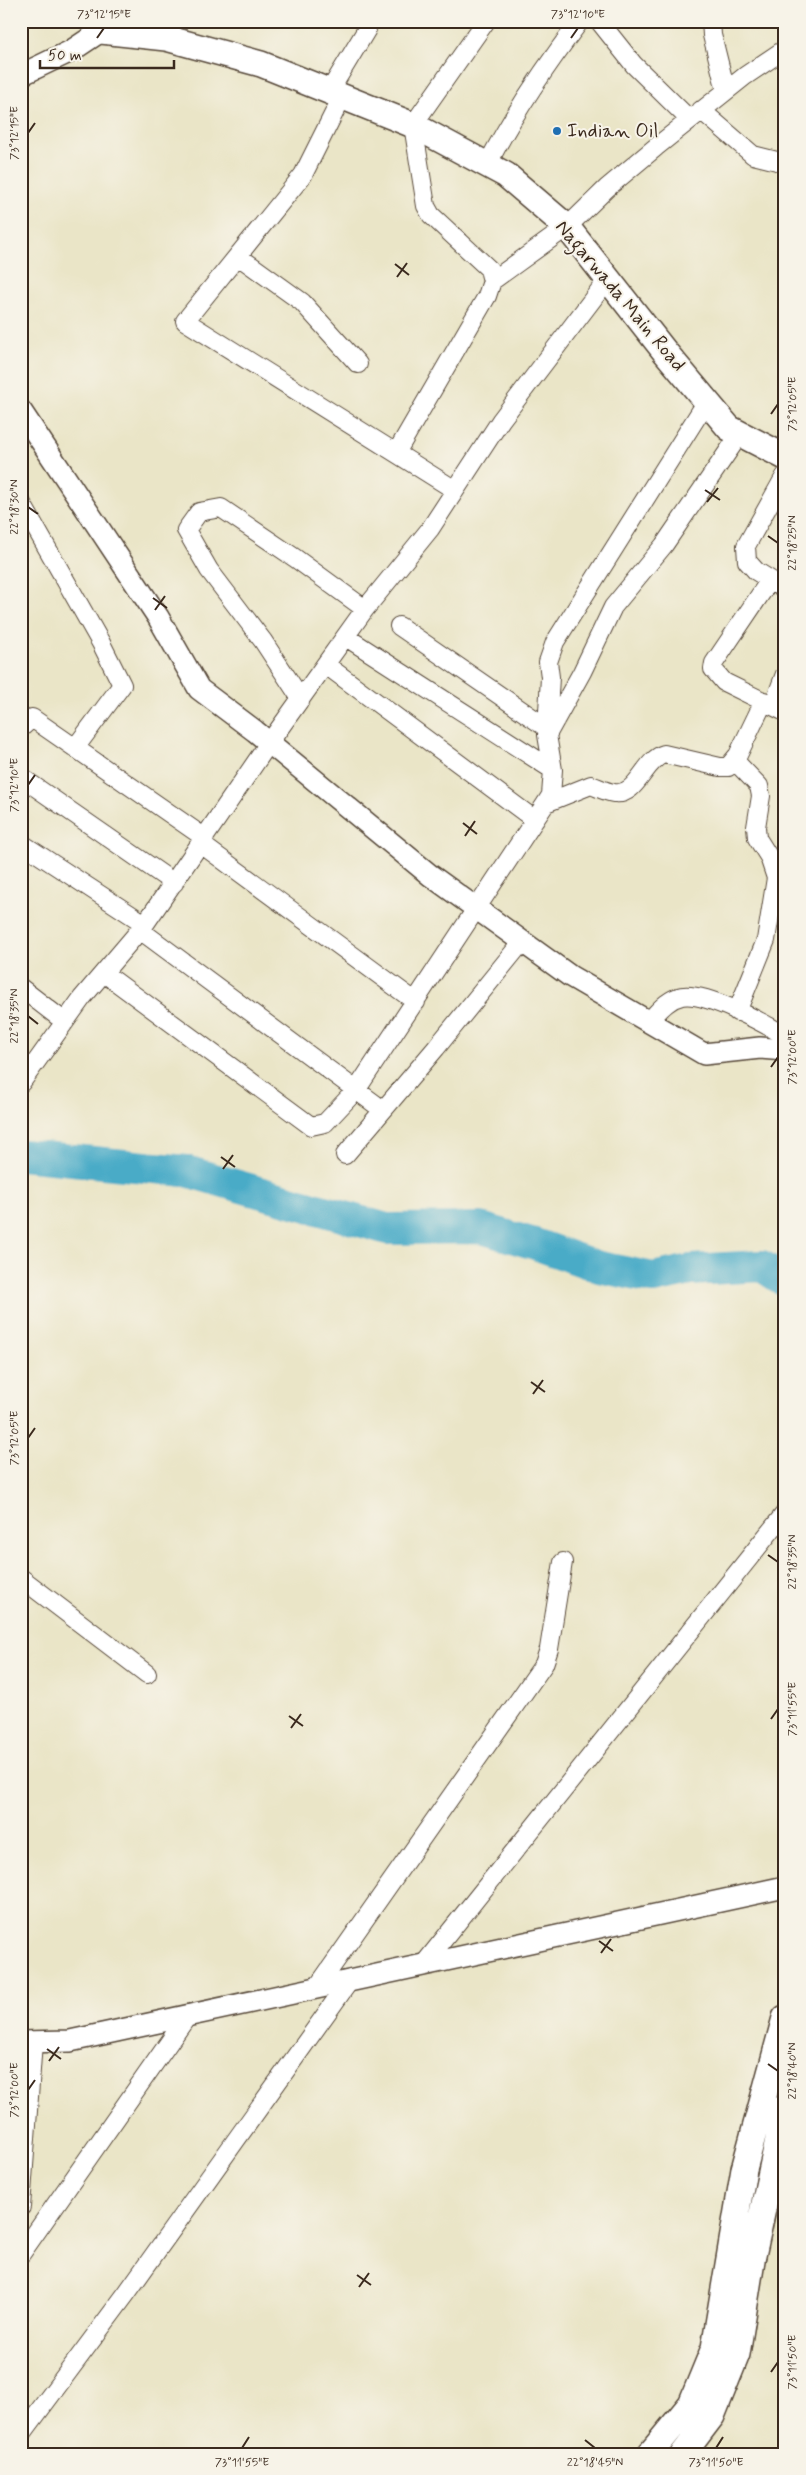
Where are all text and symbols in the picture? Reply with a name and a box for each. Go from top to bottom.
text: 73°12'15"E [77,7,131,23]
text: 73°12'10"E [551,7,605,23]
scale bar [40,38,174,70]
text: 50 m [48,46,82,66]
text: 73°12'15"E [7,106,23,160]
place label: Indian Oil [567,118,658,145]
marker: Indian Oil [551,125,563,137]
street label: Nagarwada Main Road [547,214,691,379]
text: 73°12'05"E [785,376,801,432]
text: 22°18'30"N [7,479,23,535]
text: 22°18'25"N [785,515,801,571]
text: 73°12'10"E [7,758,23,812]
text: 22°18'35"N [7,989,23,1043]
text: 73°12'00"E [785,1029,801,1085]
text: 73°12'05"E [7,1410,23,1466]
text: 22°18'35"N [785,1535,801,1589]
text: 73°11'55"E [785,1682,801,1736]
text: 22°18'40"N [785,2043,801,2099]
text: 73°12'00"E [7,2062,23,2118]
text: 73°11'50"E [785,2335,801,2389]
text: 73°11'55"E [215,2455,269,2471]
text: 22°18'45"N [567,2455,623,2471]
text: 73°11'50"E [689,2455,743,2471]

